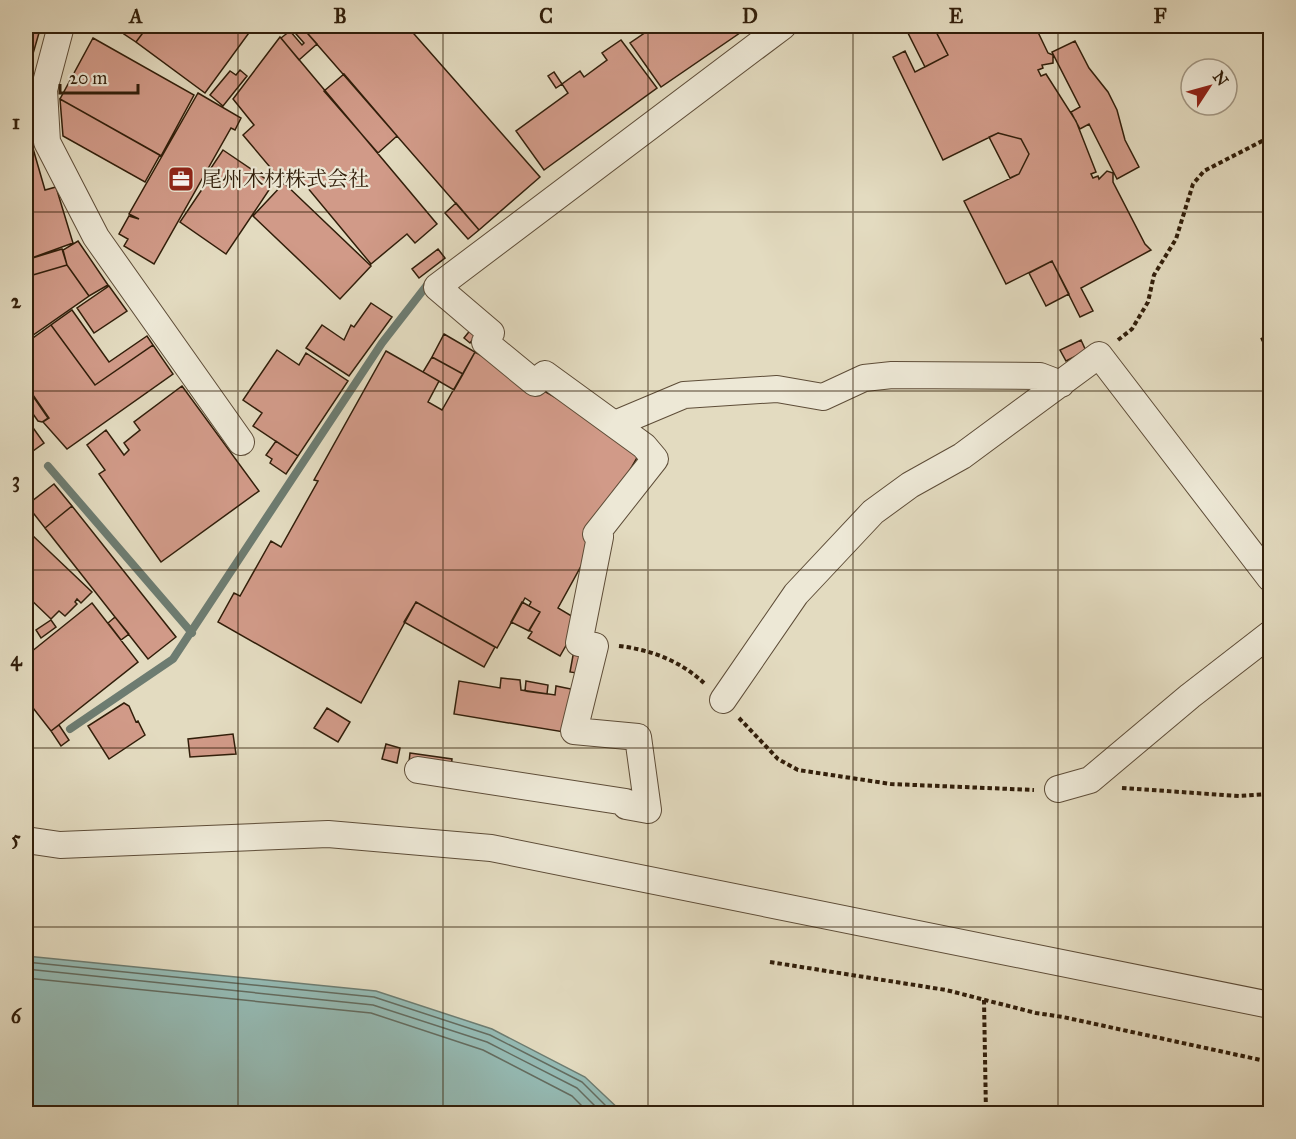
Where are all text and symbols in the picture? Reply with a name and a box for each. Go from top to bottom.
text: A [127,4,143,28]
text: B [333,4,347,28]
text: C [539,4,553,28]
text: D [742,4,758,28]
text: E [949,4,964,28]
text: F [1153,4,1167,28]
scale bar [60,57,138,95]
north arrow [1179,57,1239,117]
text: 20 m [69,67,107,89]
text: N [1209,67,1233,90]
text: 1 [12,110,20,134]
office icon: 尾州木材株式会社 [166,164,196,194]
place label: 尾州木材株式会社 [201,166,369,192]
text: 2 [11,289,22,313]
text: 3 [12,468,20,493]
text: 4 [10,647,22,672]
text: 5 [11,826,21,850]
text: 6 [11,1004,23,1028]

